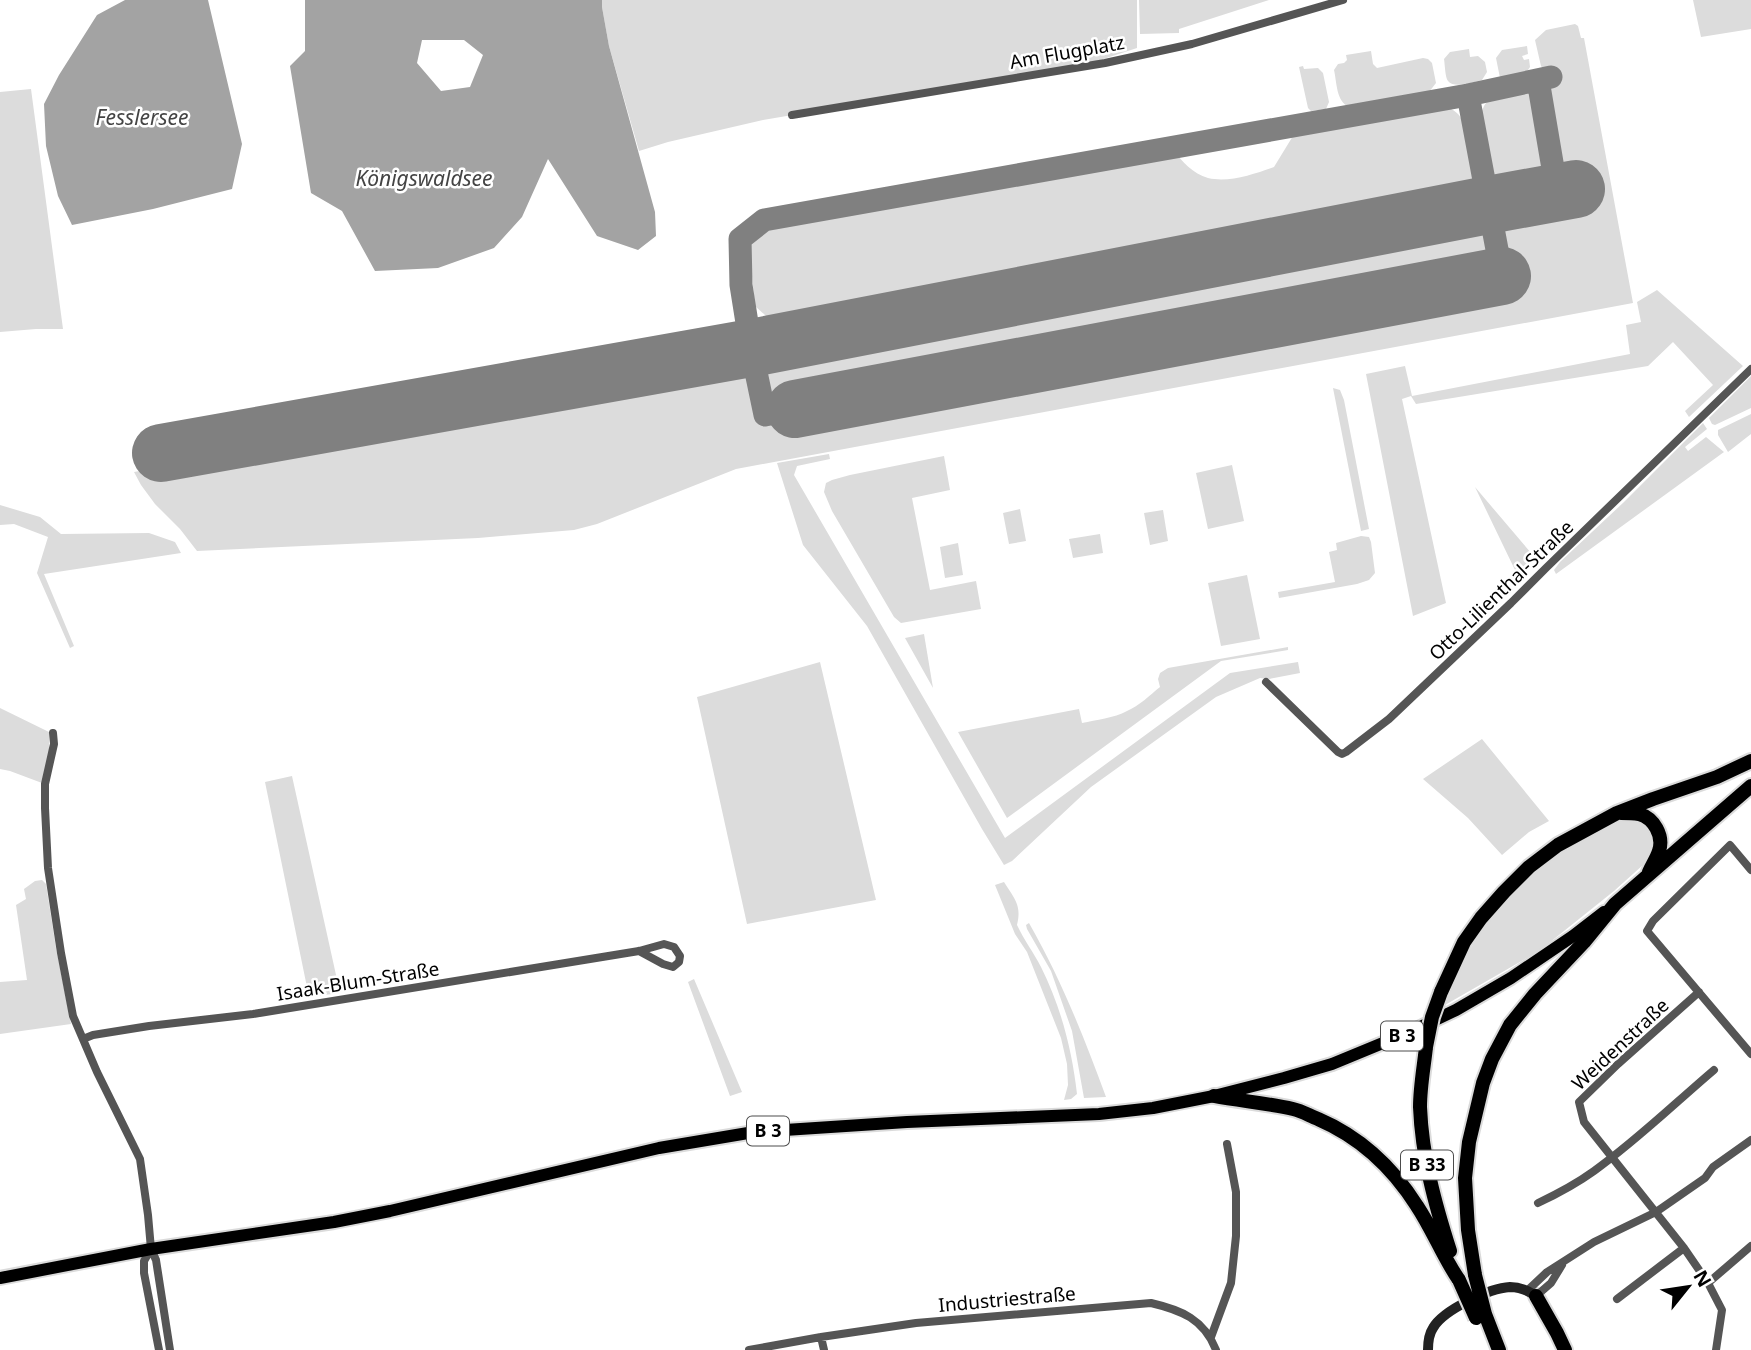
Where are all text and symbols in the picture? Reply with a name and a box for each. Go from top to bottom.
street label: Am Flugplatz [1008,29,1126,75]
water label: Fesslersee [96,103,188,131]
water label: Königswaldsee [355,164,493,192]
street label: Otto-Lilienthal-Straße [1423,514,1579,666]
street label: Isaak-Blum-Straße [275,955,441,1007]
street label: Weidenstraße [1566,992,1674,1096]
road number: B 3 [1381,1021,1423,1050]
road number: B 3 [747,1116,789,1146]
road number: B 33 [1401,1150,1453,1180]
north arrow [1653,1252,1723,1322]
text: N [1688,1265,1718,1292]
street label: Industriestraße [937,1280,1077,1318]

